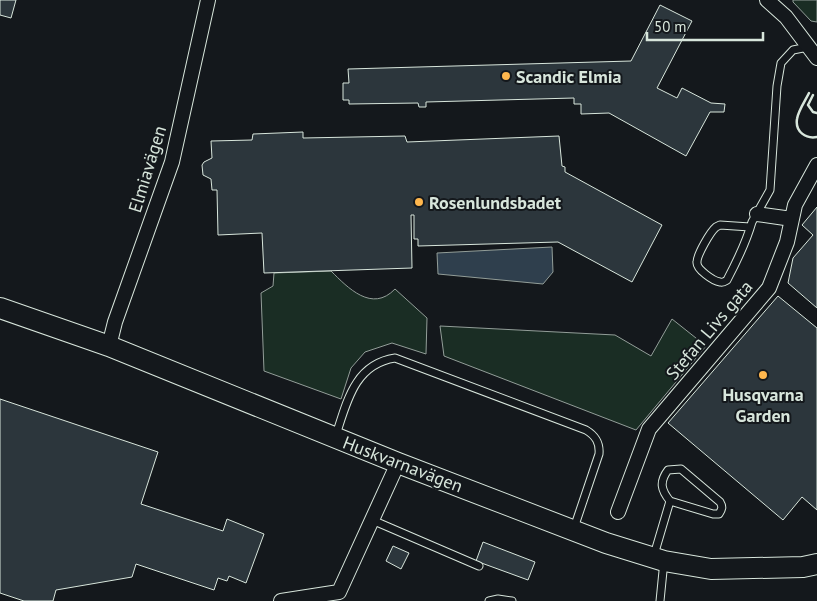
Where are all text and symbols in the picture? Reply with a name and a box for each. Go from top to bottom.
scale bar [647,10,763,42]
text: 50 m [654,17,687,36]
place label: Scandic Elmia [516,65,622,88]
marker: Scandic Elmia [500,70,512,82]
street label: Elmiavägen [123,123,171,215]
place label: Rosenlundsbadet [429,191,562,214]
marker: Rosenlundsbadet [413,196,425,208]
street label: Stefan Livs gata [661,276,757,384]
marker: Husqvarna Garden [757,369,769,381]
place label: Husqvarna Garden [722,383,804,427]
street label: Huskvarnavägen [340,431,466,497]

